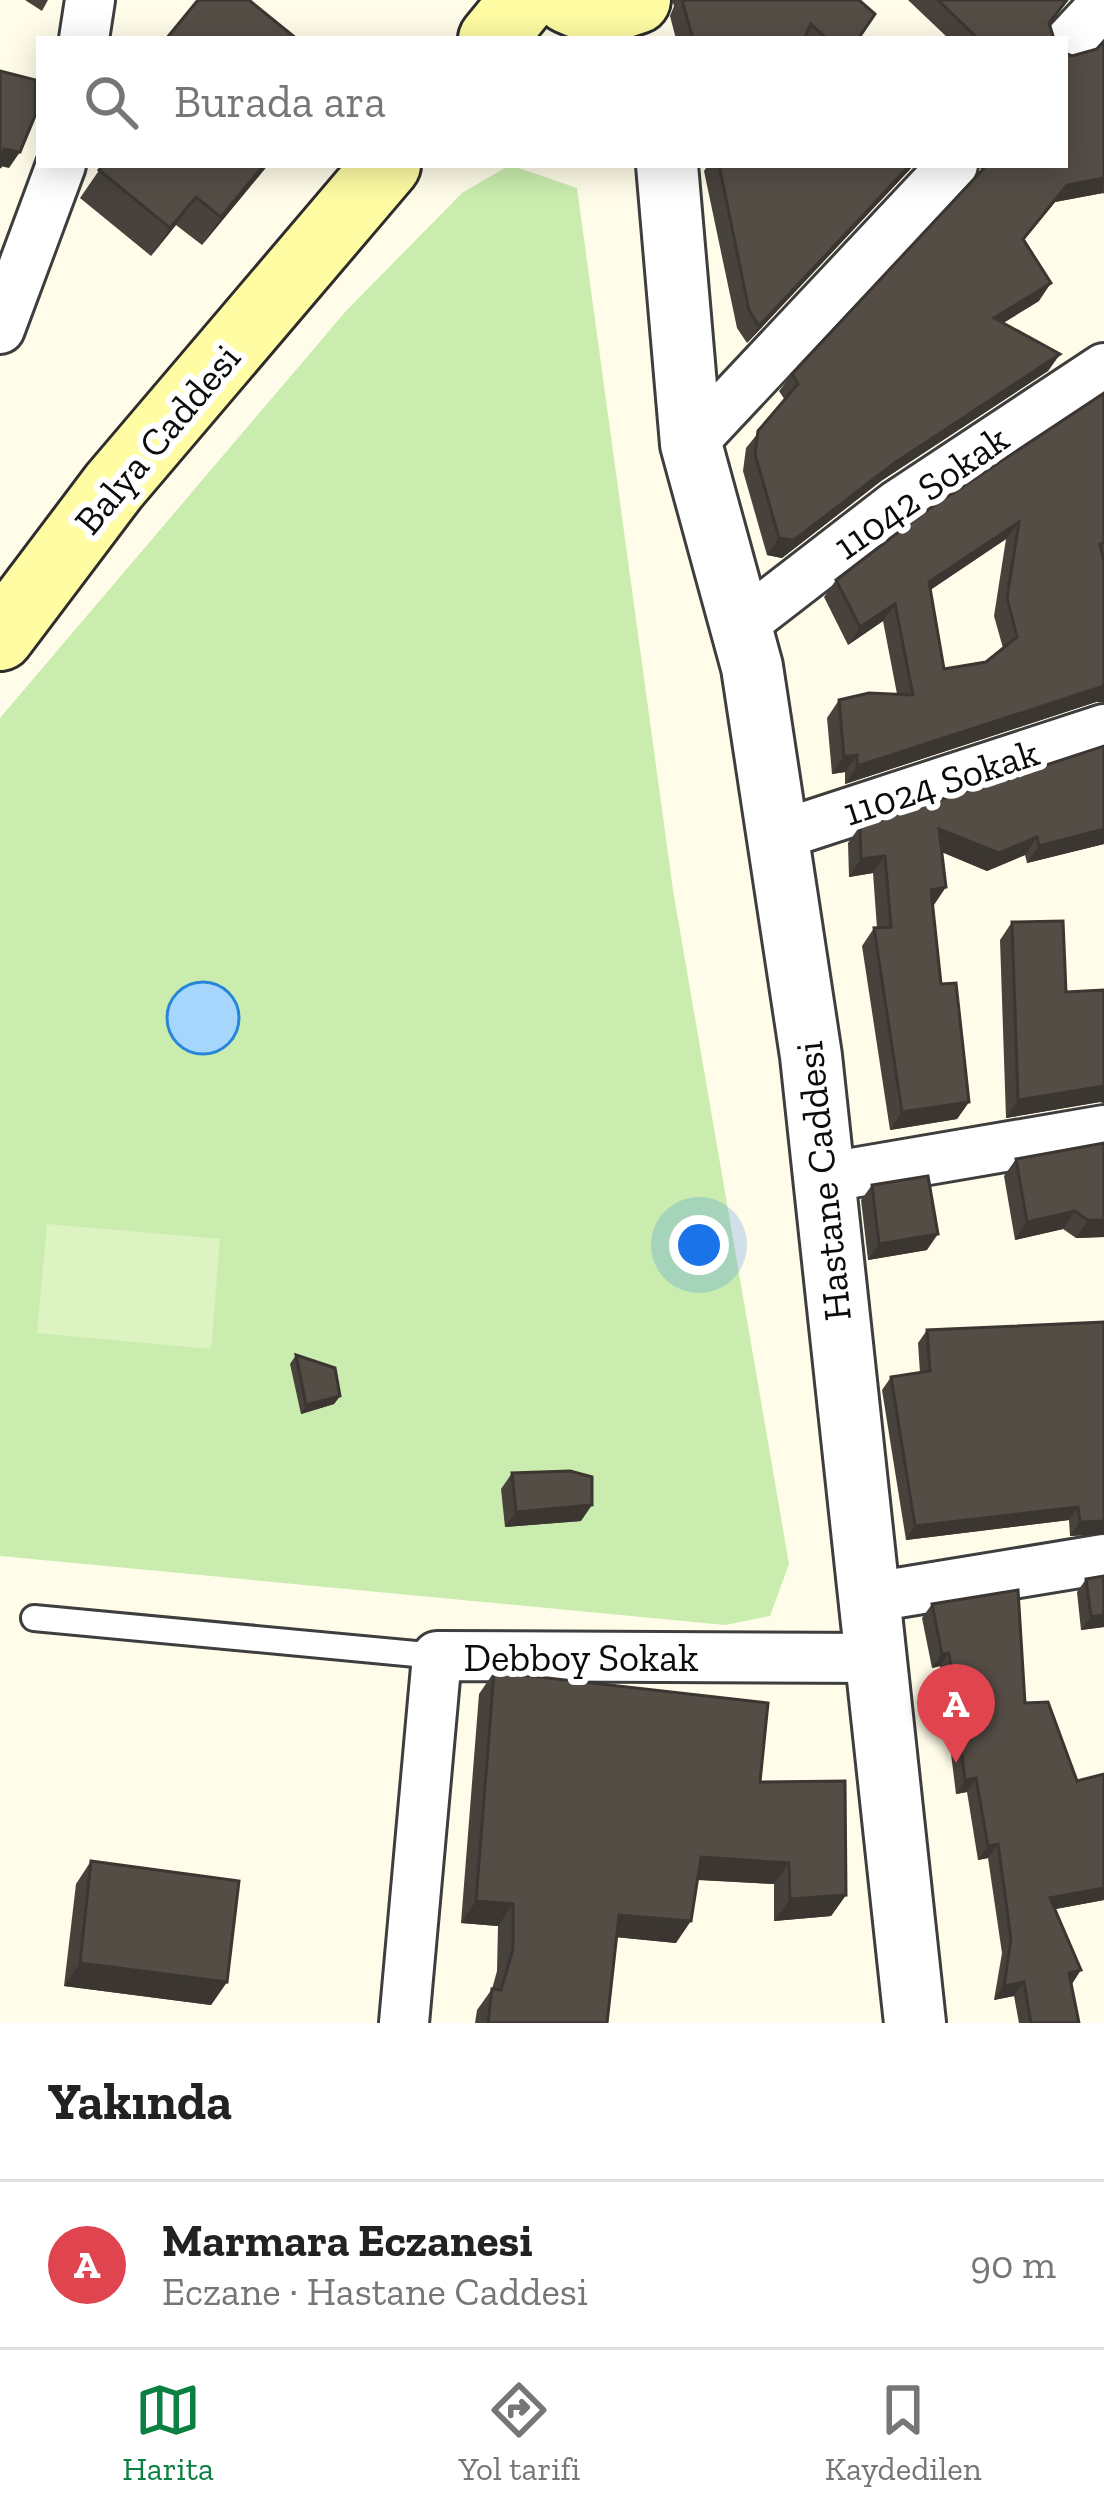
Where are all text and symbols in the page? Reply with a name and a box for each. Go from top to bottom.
search box [36,36,1068,168]
icon: search [78,69,144,135]
text: Burada ara [174,75,386,129]
street label: Balya Caddesi [64,335,250,543]
street label: 11042 Sokak [825,415,1017,569]
street label: 11024 Sokak [837,728,1045,836]
street label: Hastane Caddesi [785,1039,861,1323]
your location [669,1215,729,1275]
street label: Debboy Sokak [464,1634,698,1681]
pin: A [917,1664,995,1763]
text: Yakında [48,2071,232,2132]
text: Marmara Eczanesi [162,2214,533,2268]
text: A [74,2241,100,2288]
text: 90 m [970,2241,1056,2288]
text: Eczane · Hastane Caddesi [162,2268,588,2315]
tab: Harita [122,2377,214,2488]
tab: Yol tarifi [458,2377,580,2488]
tab: Kaydedilen [825,2377,982,2488]

